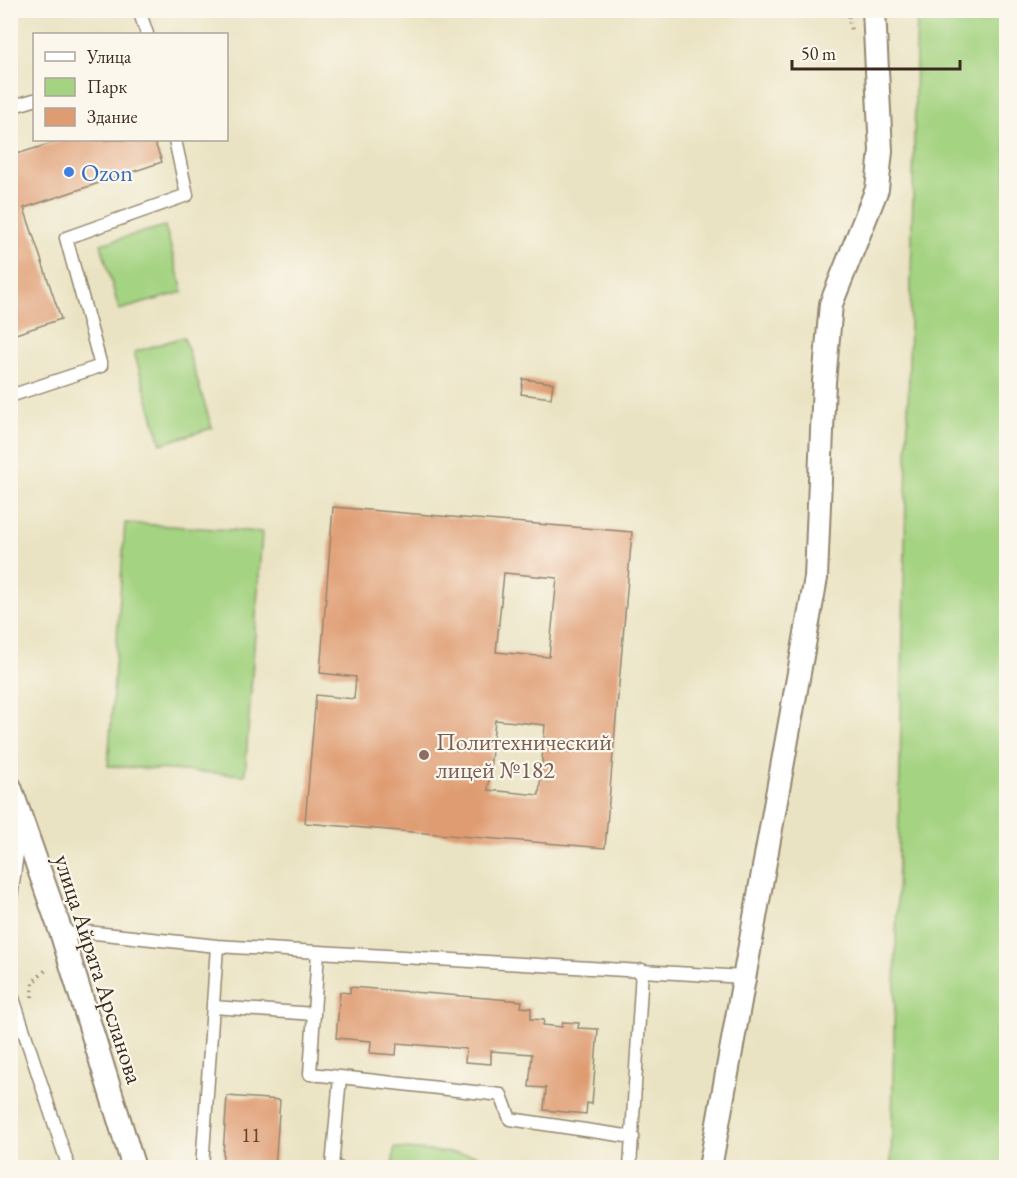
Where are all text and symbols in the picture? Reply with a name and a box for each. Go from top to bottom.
legend [33,33,228,141]
scale bar [792,33,960,71]
text: 50 m [801,42,836,65]
text: Улица [86,45,132,68]
text: Парк [87,75,127,98]
text: Здание [87,105,137,128]
place label: Ozon [81,157,133,188]
marker: Ozon [62,165,76,179]
place label: Политехнический лицей №182 [436,726,612,785]
marker: Политехнический лицей №182 [417,748,431,762]
street label: улица Айрата Арсланова [47,850,151,1088]
house number: 11 [241,1121,261,1148]

